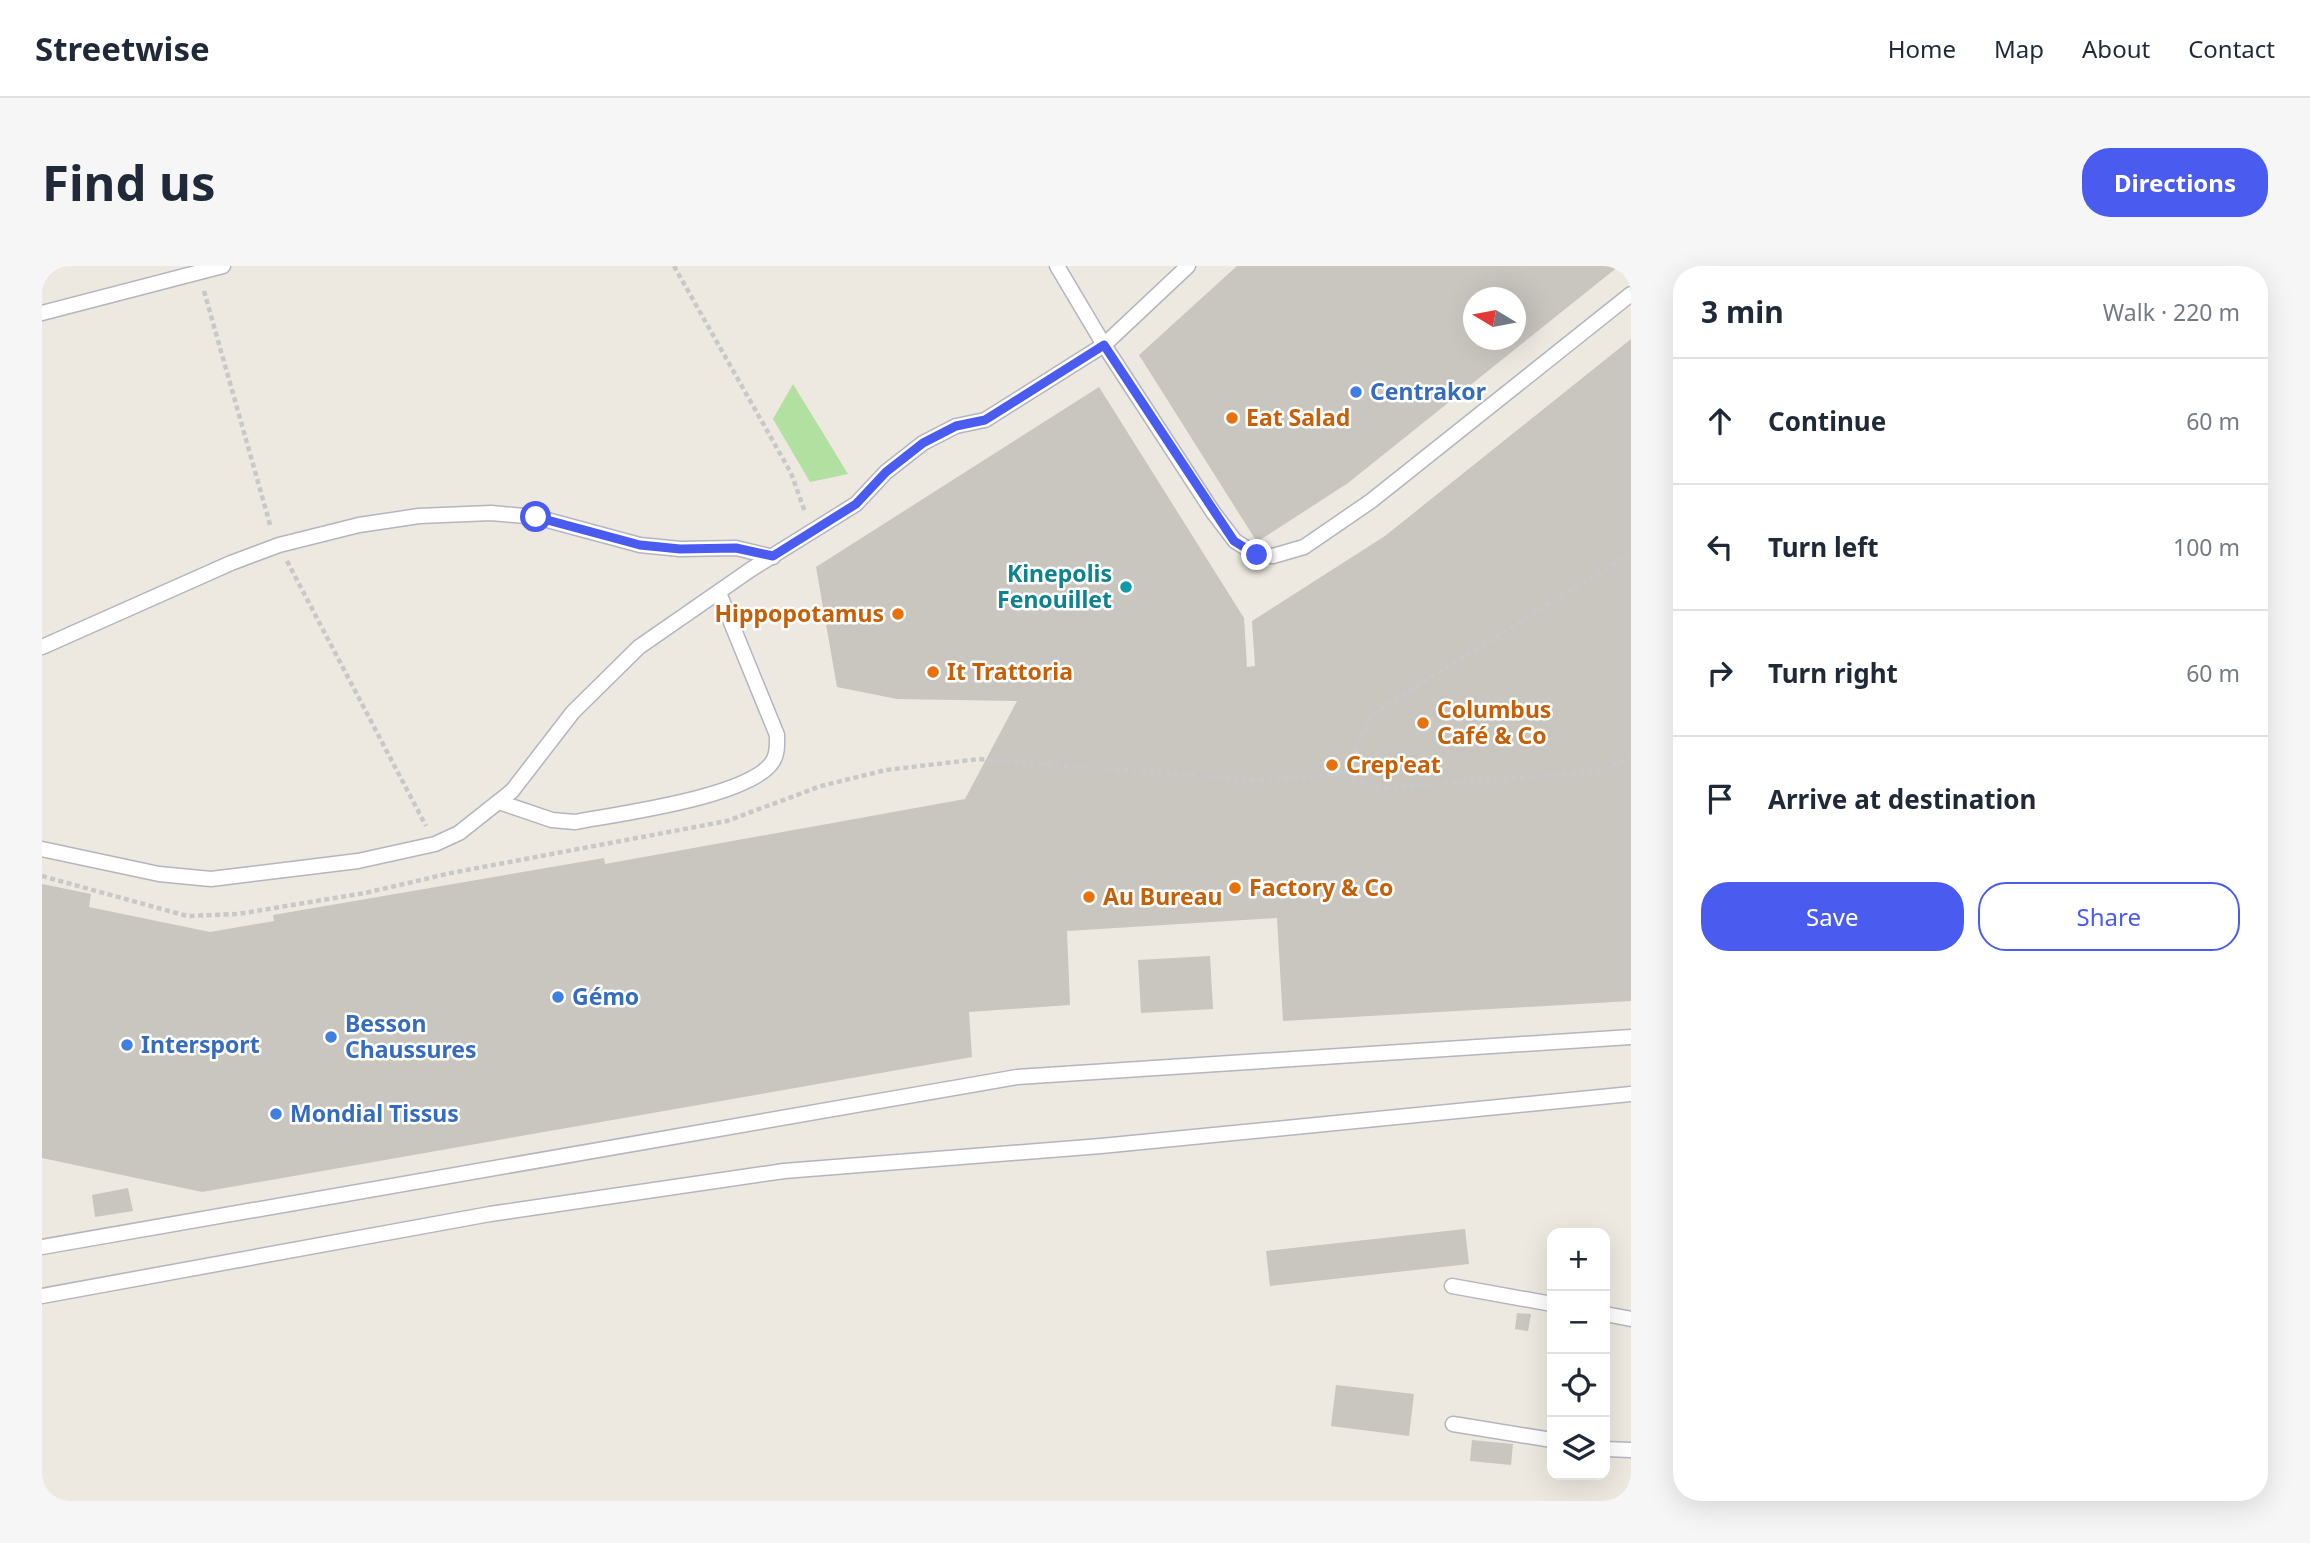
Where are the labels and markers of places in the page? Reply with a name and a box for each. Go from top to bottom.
place label: Centrakor [1370,375,1486,407]
marker: Centrakor [1348,384,1364,400]
place label: Eat Salad [1246,401,1350,433]
marker: Eat Salad [1224,410,1240,426]
place label: Kinepolis Fenouillet [997,557,1112,615]
marker: Kinepolis Fenouillet [1118,579,1134,595]
place label: Hippopotamus [714,597,884,629]
marker: Hippopotamus [890,606,906,622]
place label: It Trattoria [947,655,1073,687]
marker: It Trattoria [925,664,941,680]
place label: Columbus Café & Co [1437,693,1551,751]
marker: Columbus Café & Co [1415,715,1431,731]
place label: Crep'eat [1346,748,1441,780]
marker: Crep'eat [1324,757,1340,773]
place label: Factory & Co [1249,871,1393,903]
place label: Au Bureau [1103,880,1222,912]
marker: Factory & Co [1227,880,1243,896]
marker: Au Bureau [1081,889,1097,905]
place label: Gémo [572,980,639,1012]
marker: Gémo [550,989,566,1005]
place label: Besson Chaussures [345,1007,477,1065]
place label: Intersport [141,1028,260,1060]
marker: Besson Chaussures [323,1029,339,1045]
marker: Intersport [119,1037,135,1053]
place label: Mondial Tissus [290,1097,459,1129]
marker: Mondial Tissus [268,1106,284,1122]

